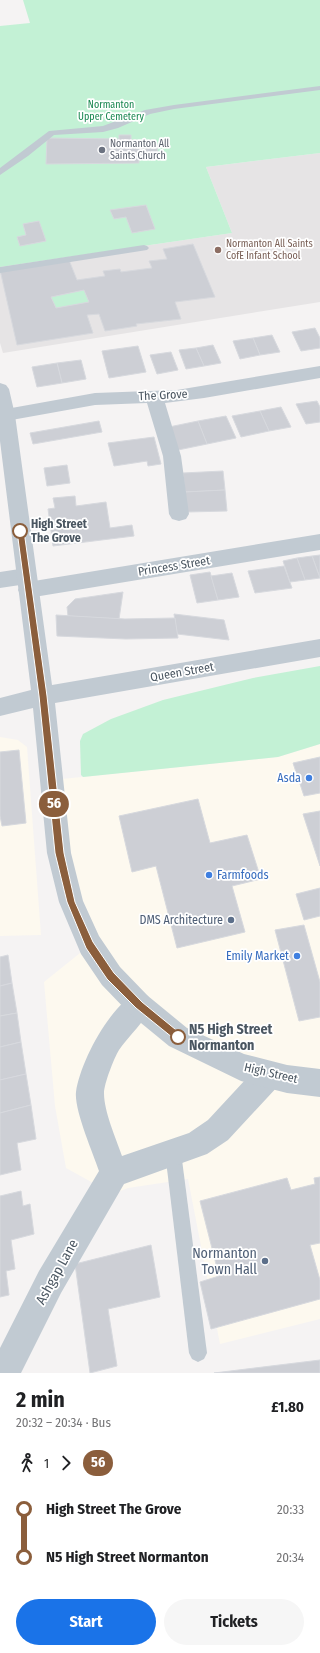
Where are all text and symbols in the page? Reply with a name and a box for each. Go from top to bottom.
park label: Normanton Upper Cemetery [78,99,144,123]
place label: Normanton All Saints Church [110,138,170,162]
marker: Normanton All Saints Church [97,145,107,155]
place label: Normanton All Saints CofE Infant School [226,238,313,262]
marker: Normanton All Saints CofE Infant School [213,245,223,255]
street label: The Grove [138,387,188,403]
place label: High Street The Grove [31,517,88,545]
marker: High Street The Grove [12,523,28,539]
street label: Princess Street [137,553,211,579]
street label: Queen Street [149,660,215,684]
place label: Asda [277,771,301,785]
marker: Asda [304,773,314,783]
line badge: 56 [36,791,72,817]
text: 56 [47,795,61,812]
place label: Farmfoods [217,868,269,882]
marker: Farmfoods [204,870,214,880]
place label: DMS Architecture [140,913,223,927]
marker: DMS Architecture [226,915,236,925]
place label: Emily Market [226,949,289,963]
marker: Emily Market [292,951,302,961]
place label: N5 High Street Normanton [189,1021,274,1054]
marker: N5 High Street Normanton [170,1029,186,1045]
street label: High Street [243,1060,299,1086]
street label: Ashgap Lane [32,1236,82,1308]
place label: Normanton Town Hall [192,1245,257,1278]
marker: Normanton Town Hall [260,1256,270,1266]
text: 2 min [16,1386,65,1413]
text: £1.80 [271,1398,304,1416]
text: 20:32 – 20:34 · Bus [16,1415,111,1430]
icon: walk [16,1452,38,1474]
icon: forward [55,1452,77,1474]
text: 56 [91,1454,105,1471]
text: 1 [44,1456,49,1471]
text: High Street The Grove [46,1500,181,1518]
text: 20:33 [277,1502,304,1517]
text: N5 High Street Normanton [46,1548,209,1566]
text: 20:34 [277,1550,304,1565]
button: Start [16,1599,156,1645]
button: Tickets [164,1599,304,1645]

